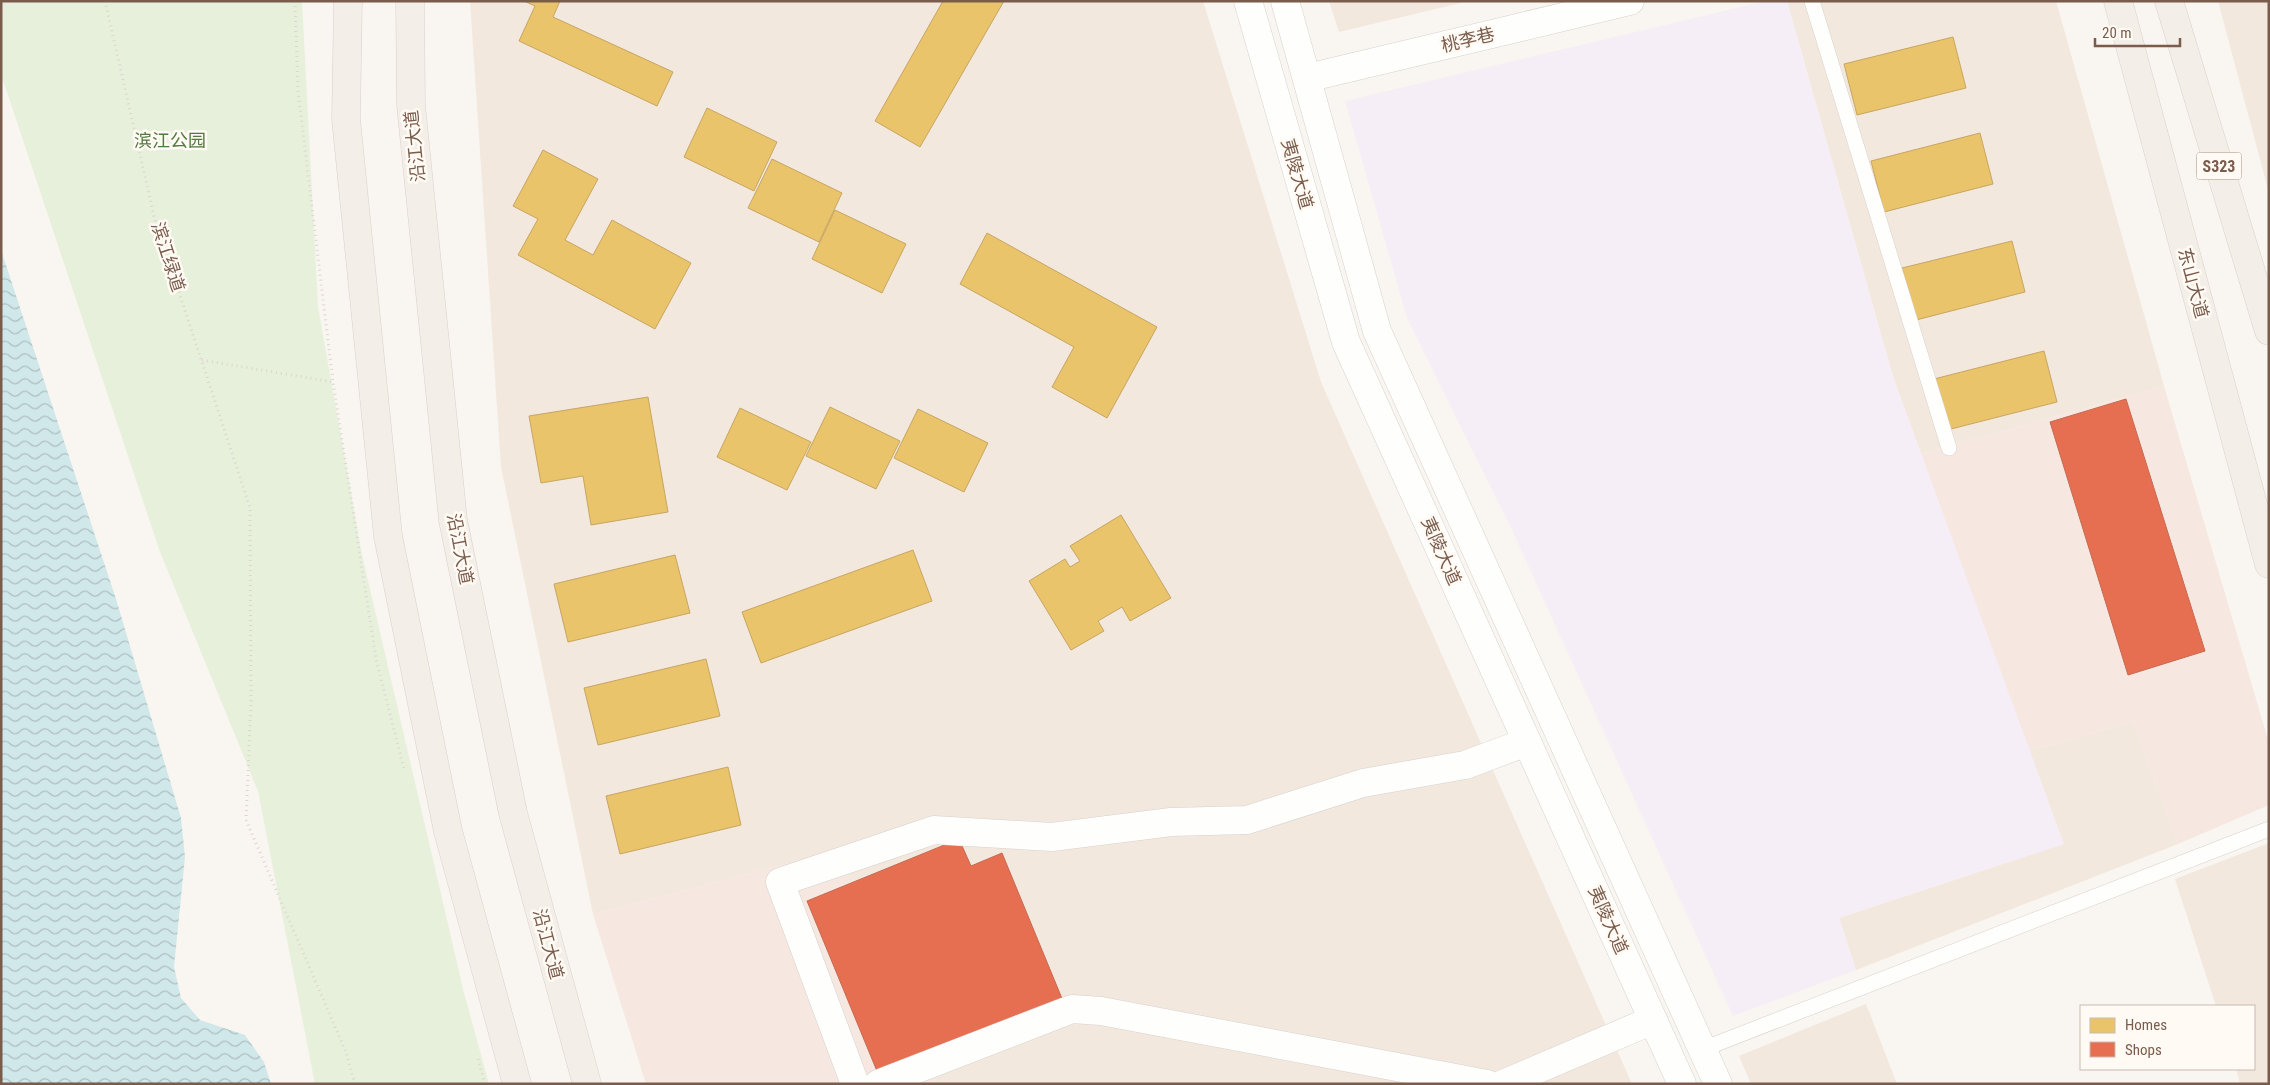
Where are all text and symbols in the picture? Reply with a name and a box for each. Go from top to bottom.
scale bar [2095,15,2180,47]
street label: 桃李巷 [1439,23,1497,56]
text: 20 m [2102,24,2132,42]
street label: 沿江大道 [400,109,429,183]
park label: 滨江公园 [134,130,206,151]
street label: 夷陵大道 [1277,136,1317,211]
road number: S323 [2196,153,2242,180]
street label: 滨江绿道 [147,219,190,294]
street label: 东山大道 [2174,245,2213,320]
street label: 沿江大道 [443,512,478,586]
street label: 夷陵大道 [1417,514,1466,588]
street label: 夷陵大道 [1584,883,1633,957]
street label: 沿江大道 [529,906,568,981]
legend [2080,1005,2255,1070]
text: Homes [2125,1016,2167,1034]
text: Shops [2125,1041,2162,1059]

